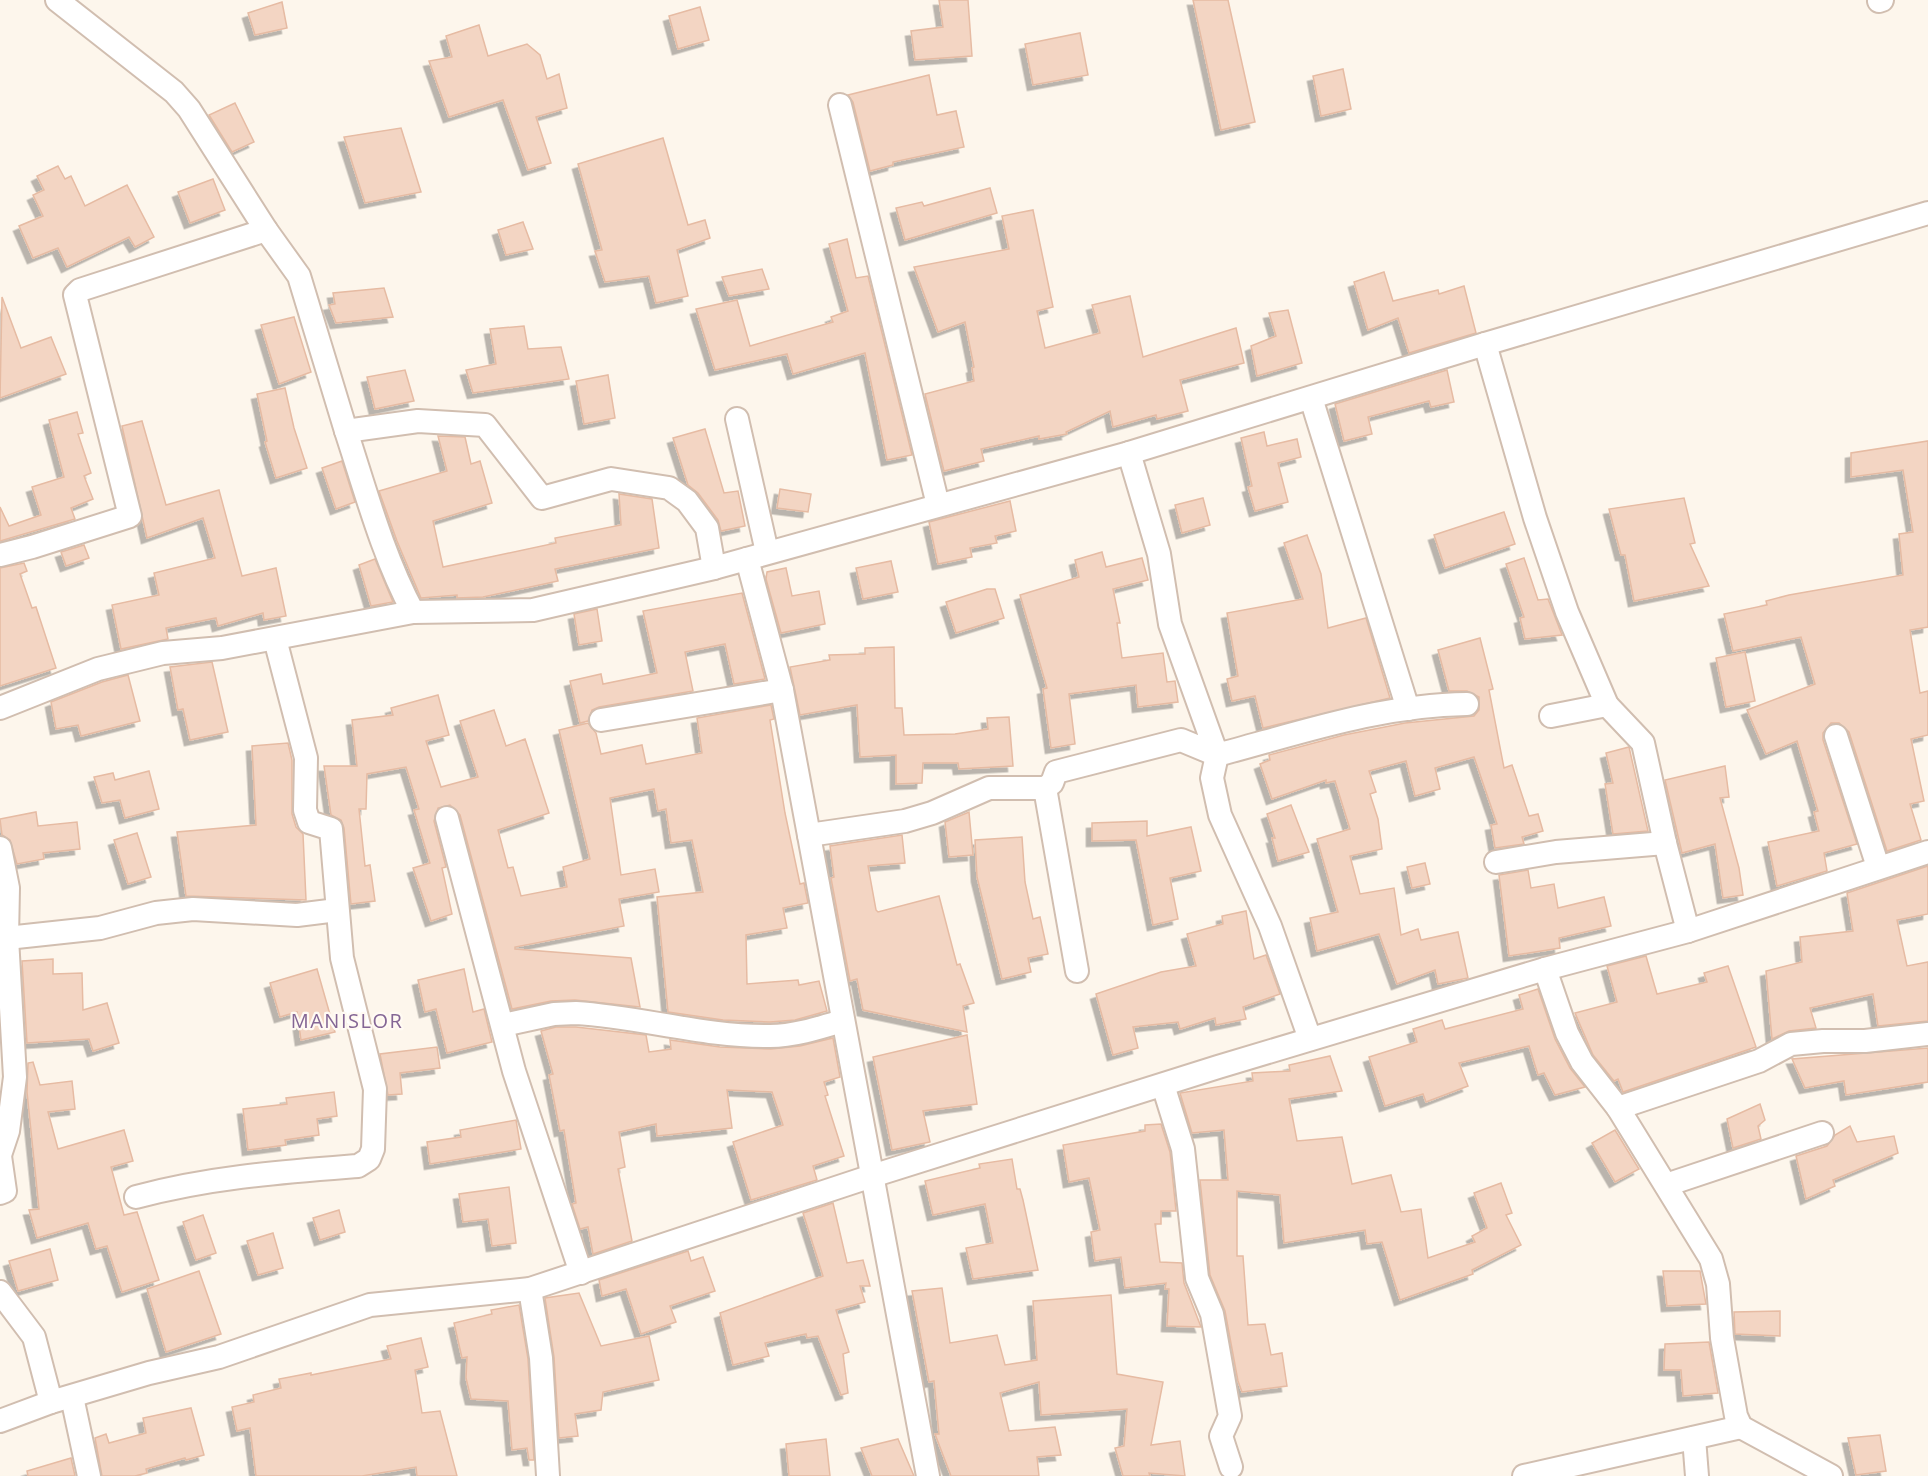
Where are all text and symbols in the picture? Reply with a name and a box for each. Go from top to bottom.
district label: MANISLOR [291,1007,403,1034]

